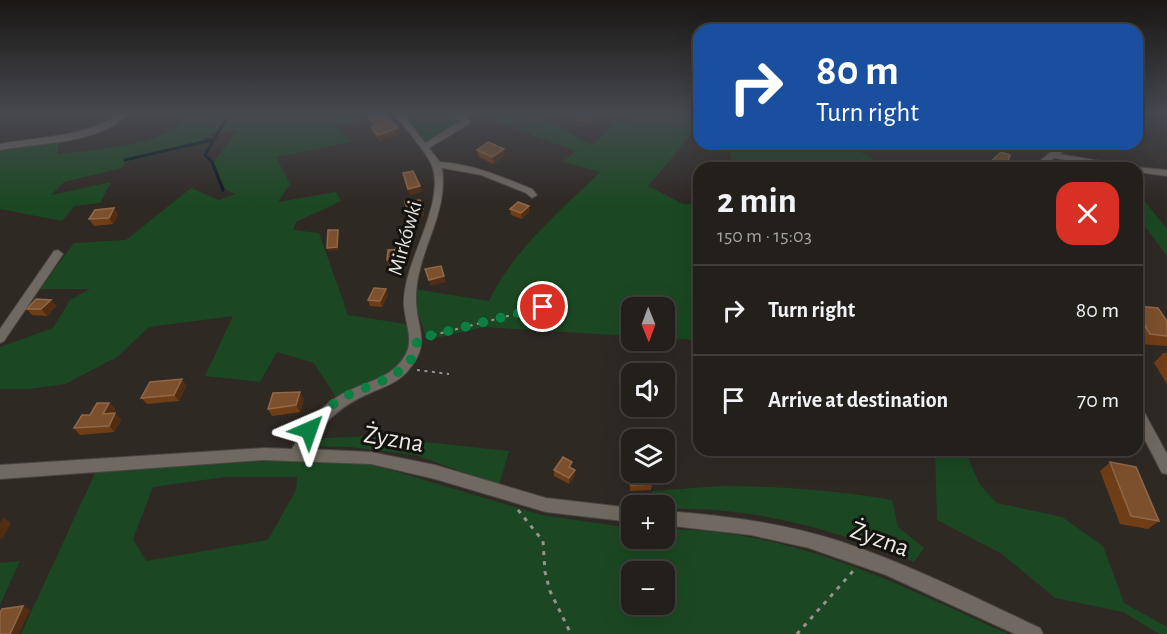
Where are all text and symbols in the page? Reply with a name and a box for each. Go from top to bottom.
icon: right [717,48,795,126]
text: 80 m [816,50,899,92]
text: Turn right [816,99,919,126]
button: close [1056,182,1119,245]
text: 2 min [717,183,797,219]
street label: Mirkówki [384,198,426,278]
text: 150 m · 15:03 [717,226,812,246]
pin [517,281,568,332]
icon: arrive [526,290,559,323]
icon: right [717,294,750,327]
north arrow [621,297,675,351]
map controls [621,297,675,615]
text: Turn right [768,299,855,321]
text: 80 m [1076,299,1119,321]
button: sound [621,363,675,417]
icon: arrive [717,384,750,417]
text: Arrive at destination [768,389,948,411]
text: 70 m [1077,389,1119,411]
position arrow [277,398,341,462]
street label: Żyzna [362,420,426,457]
button: layers [621,429,675,483]
button: + [621,495,675,549]
street label: Żyzna [847,516,913,562]
button: − [621,561,675,615]

